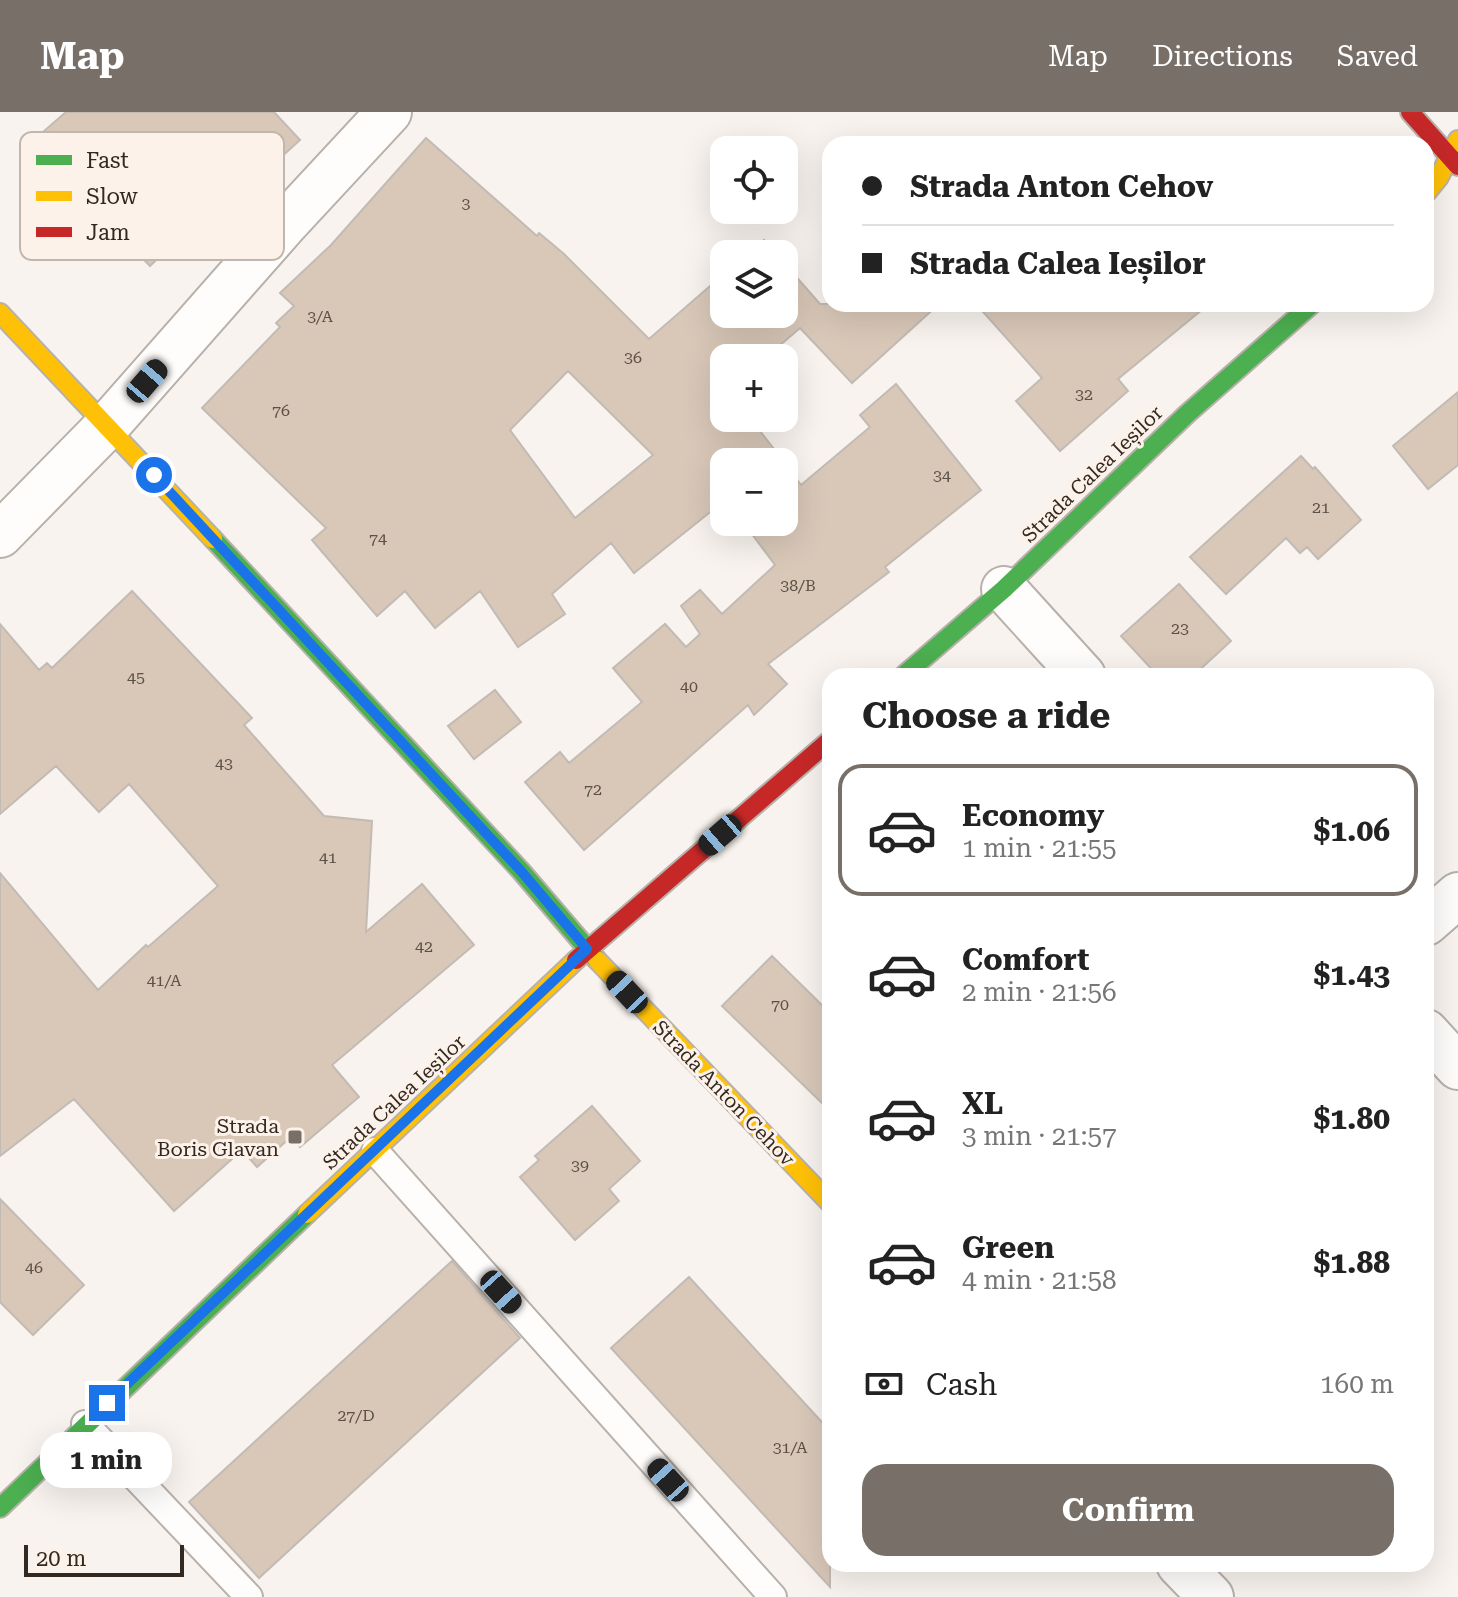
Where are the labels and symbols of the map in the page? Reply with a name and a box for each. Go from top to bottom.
legend [20,132,284,260]
text: Fast [86,148,129,173]
text: Slow [86,184,139,209]
house number: 3 [462,194,471,213]
text: Jam [86,220,130,245]
house number: 3/A [307,307,334,326]
house number: 36 [624,348,642,367]
car [122,355,172,407]
house number: 32 [1075,385,1093,404]
house number: 76 [272,401,290,420]
street label: Strada Calea Ieșilor [1017,401,1169,549]
route start [136,457,172,493]
house number: 34 [933,466,951,485]
house number: 21 [1312,498,1330,517]
house number: 74 [369,529,387,548]
house number: 38/B [780,576,816,595]
house number: 23 [1171,619,1189,638]
house number: 45 [127,668,145,687]
house number: 40 [680,677,698,696]
house number: 43 [215,754,233,773]
house number: 72 [584,780,602,799]
car [694,810,746,860]
house number: 41 [319,848,337,867]
house number: 42 [415,937,433,956]
car [602,966,652,1018]
house number: 41/A [147,971,182,990]
house number: 70 [771,995,789,1014]
street label: Strada Anton Cehov [648,1015,800,1171]
street label: Strada Calea Ieșilor [318,1030,472,1176]
place label: Strada Boris Glavan [157,1114,279,1161]
marker: Strada Boris Glavan [286,1128,304,1146]
house number: 39 [571,1156,589,1175]
house number: 46 [25,1258,43,1277]
car [476,1266,526,1318]
route end [89,1385,125,1421]
house number: 27/D [337,1406,375,1425]
callout: 1 min [41,1431,173,1487]
house number: 31/A [773,1438,808,1457]
car [643,1454,693,1506]
scale bar [24,1541,184,1577]

